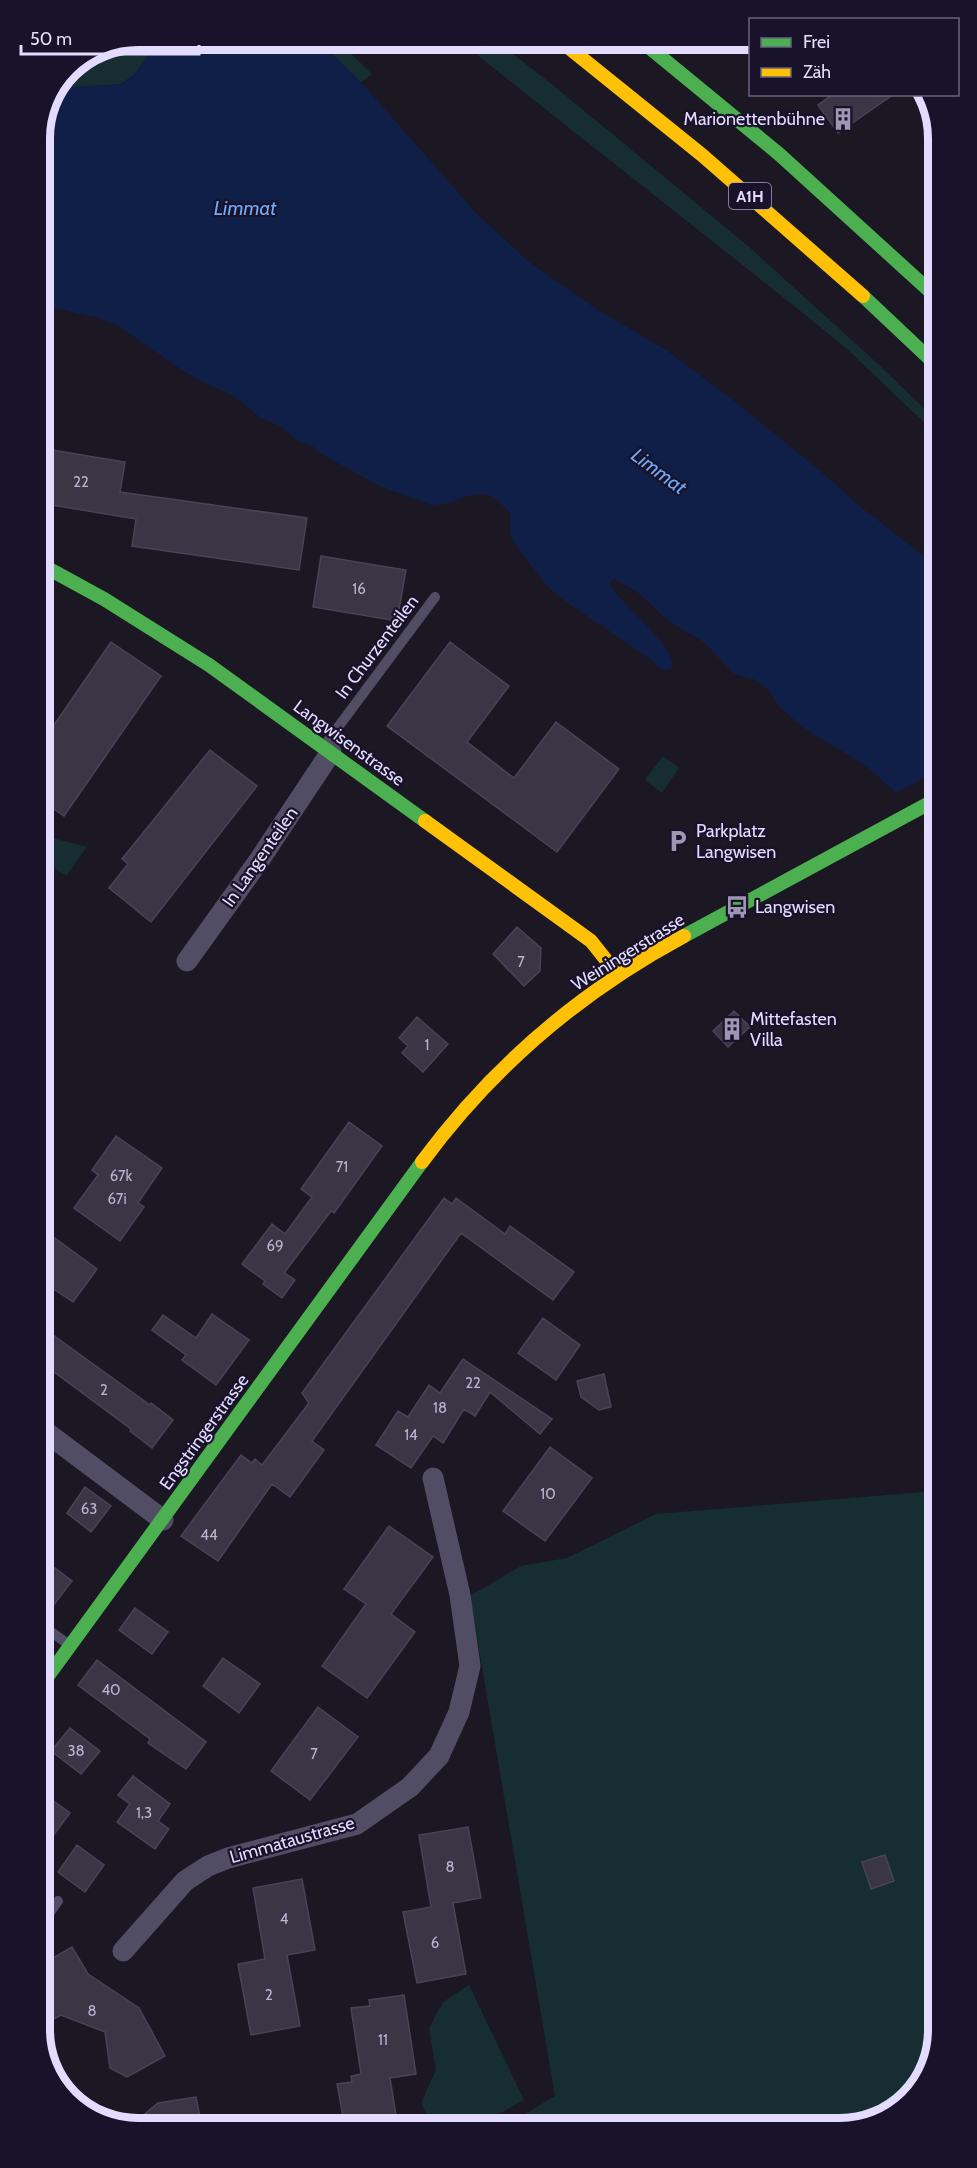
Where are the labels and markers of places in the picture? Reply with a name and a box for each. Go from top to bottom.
building icon: Marionettenbühne [830,106,856,132]
place label: Marionettenbühne [683,108,825,130]
place label: Parkplatz Langwisen [696,820,776,863]
parking icon: Parkplatz Langwisen [665,828,691,854]
bus stop icon: Langwisen [724,894,750,920]
place label: Langwisen [755,896,835,918]
place label: Mittefasten Villa [750,1008,837,1051]
building icon: Mittefasten Villa [719,1016,745,1042]

